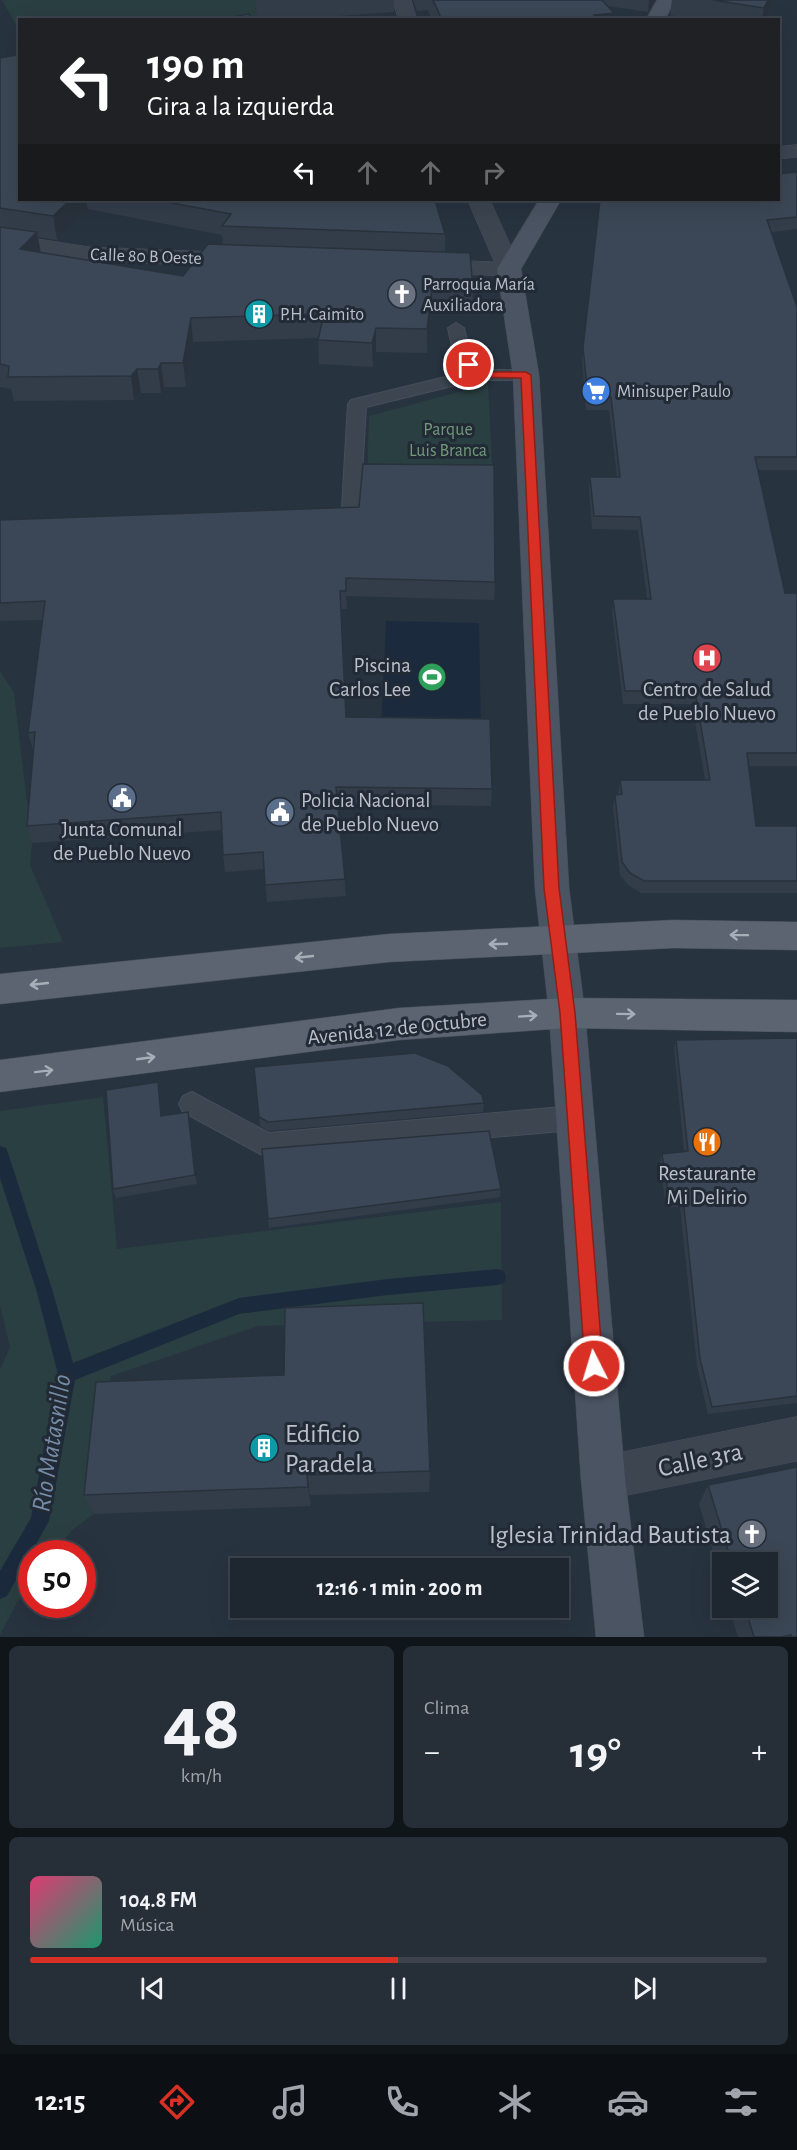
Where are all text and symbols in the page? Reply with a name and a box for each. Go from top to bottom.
icon: left [48,42,126,120]
text: 190 m [147,44,245,86]
text: Gira a la izquierda [147,93,335,120]
icon: left [288,156,321,189]
icon: ahead [351,156,384,189]
icon: ahead [414,156,447,189]
icon: right [477,156,510,189]
street label: Calle 80 B Oeste [90,246,202,268]
place label: Parroquia María Auxiliadora [423,276,535,315]
church icon: Parroquia María Auxiliadora [386,278,418,310]
building icon: P.H. Caimito [243,298,275,330]
place label: P.H. Caimito [280,306,364,324]
pin [443,339,494,390]
icon: arrive [452,348,485,381]
supermarket icon: Minisuper Paulo [580,375,612,407]
place label: Minisuper Paulo [617,383,731,401]
park label: Parque Luis Branca [409,421,487,460]
hospital icon: Centro de Salud de Pueblo Nuevo [691,642,723,674]
place label: Piscina Carlos Lee [329,655,411,700]
sports icon: Piscina Carlos Lee [416,661,448,693]
place label: Centro de Salud de Pueblo Nuevo [638,679,776,724]
public building icon: Junta Comunal de Pueblo Nuevo [106,782,138,814]
place label: Policia Nacional de Pueblo Nuevo [301,790,439,835]
public building icon: Policia Nacional de Pueblo Nuevo [264,796,296,828]
place label: Junta Comunal de Pueblo Nuevo [53,819,191,864]
one-way arrow [729,930,749,941]
one-way arrow [489,938,509,949]
one-way arrow [294,951,314,962]
one-way arrow [30,979,50,990]
one-way arrow [615,1008,635,1020]
street label: Avenida 12 de Octubre [306,1009,488,1048]
one-way arrow [517,1010,537,1021]
one-way arrow [136,1052,156,1063]
one-way arrow [34,1065,54,1076]
restaurant icon: Restaurante Mi Delirio [691,1126,723,1158]
place label: Restaurante Mi Delirio [658,1163,756,1208]
position arrow [562,1334,626,1398]
water label: Río Matasnillo [27,1372,76,1514]
place label: Edificio Paradela [285,1421,374,1477]
building icon: Edificio Paradela [248,1432,280,1464]
street label: Calle 3ra [656,1438,745,1482]
church icon: Iglesia Trinidad Bautista [736,1518,768,1550]
place label: Iglesia Trinidad Bautista [489,1522,731,1548]
speed limit sign: 50 [18,1540,96,1618]
map controls [712,1552,778,1618]
button: layers [712,1552,778,1618]
text: 12:16 · 1 min · 200 m [317,1577,482,1599]
text: 48 [163,1686,240,1764]
text: Clima [424,1698,469,1718]
text: 19° [570,1731,621,1776]
text: − [424,1736,440,1769]
text: + [751,1736,767,1769]
text: km/h [181,1766,222,1786]
text: 104.8 FM [120,1889,197,1911]
text: Música [120,1915,175,1935]
icon: previous [136,1972,169,2005]
icon: pause [382,1972,415,2005]
icon: next [628,1972,661,2005]
icon: directions [156,2081,198,2123]
icon: music [269,2081,311,2123]
icon: phone [381,2081,423,2123]
icon: climate [494,2081,536,2123]
icon: car [607,2081,649,2123]
icon: filters [720,2081,762,2123]
text: 12:15 [35,2088,85,2115]

